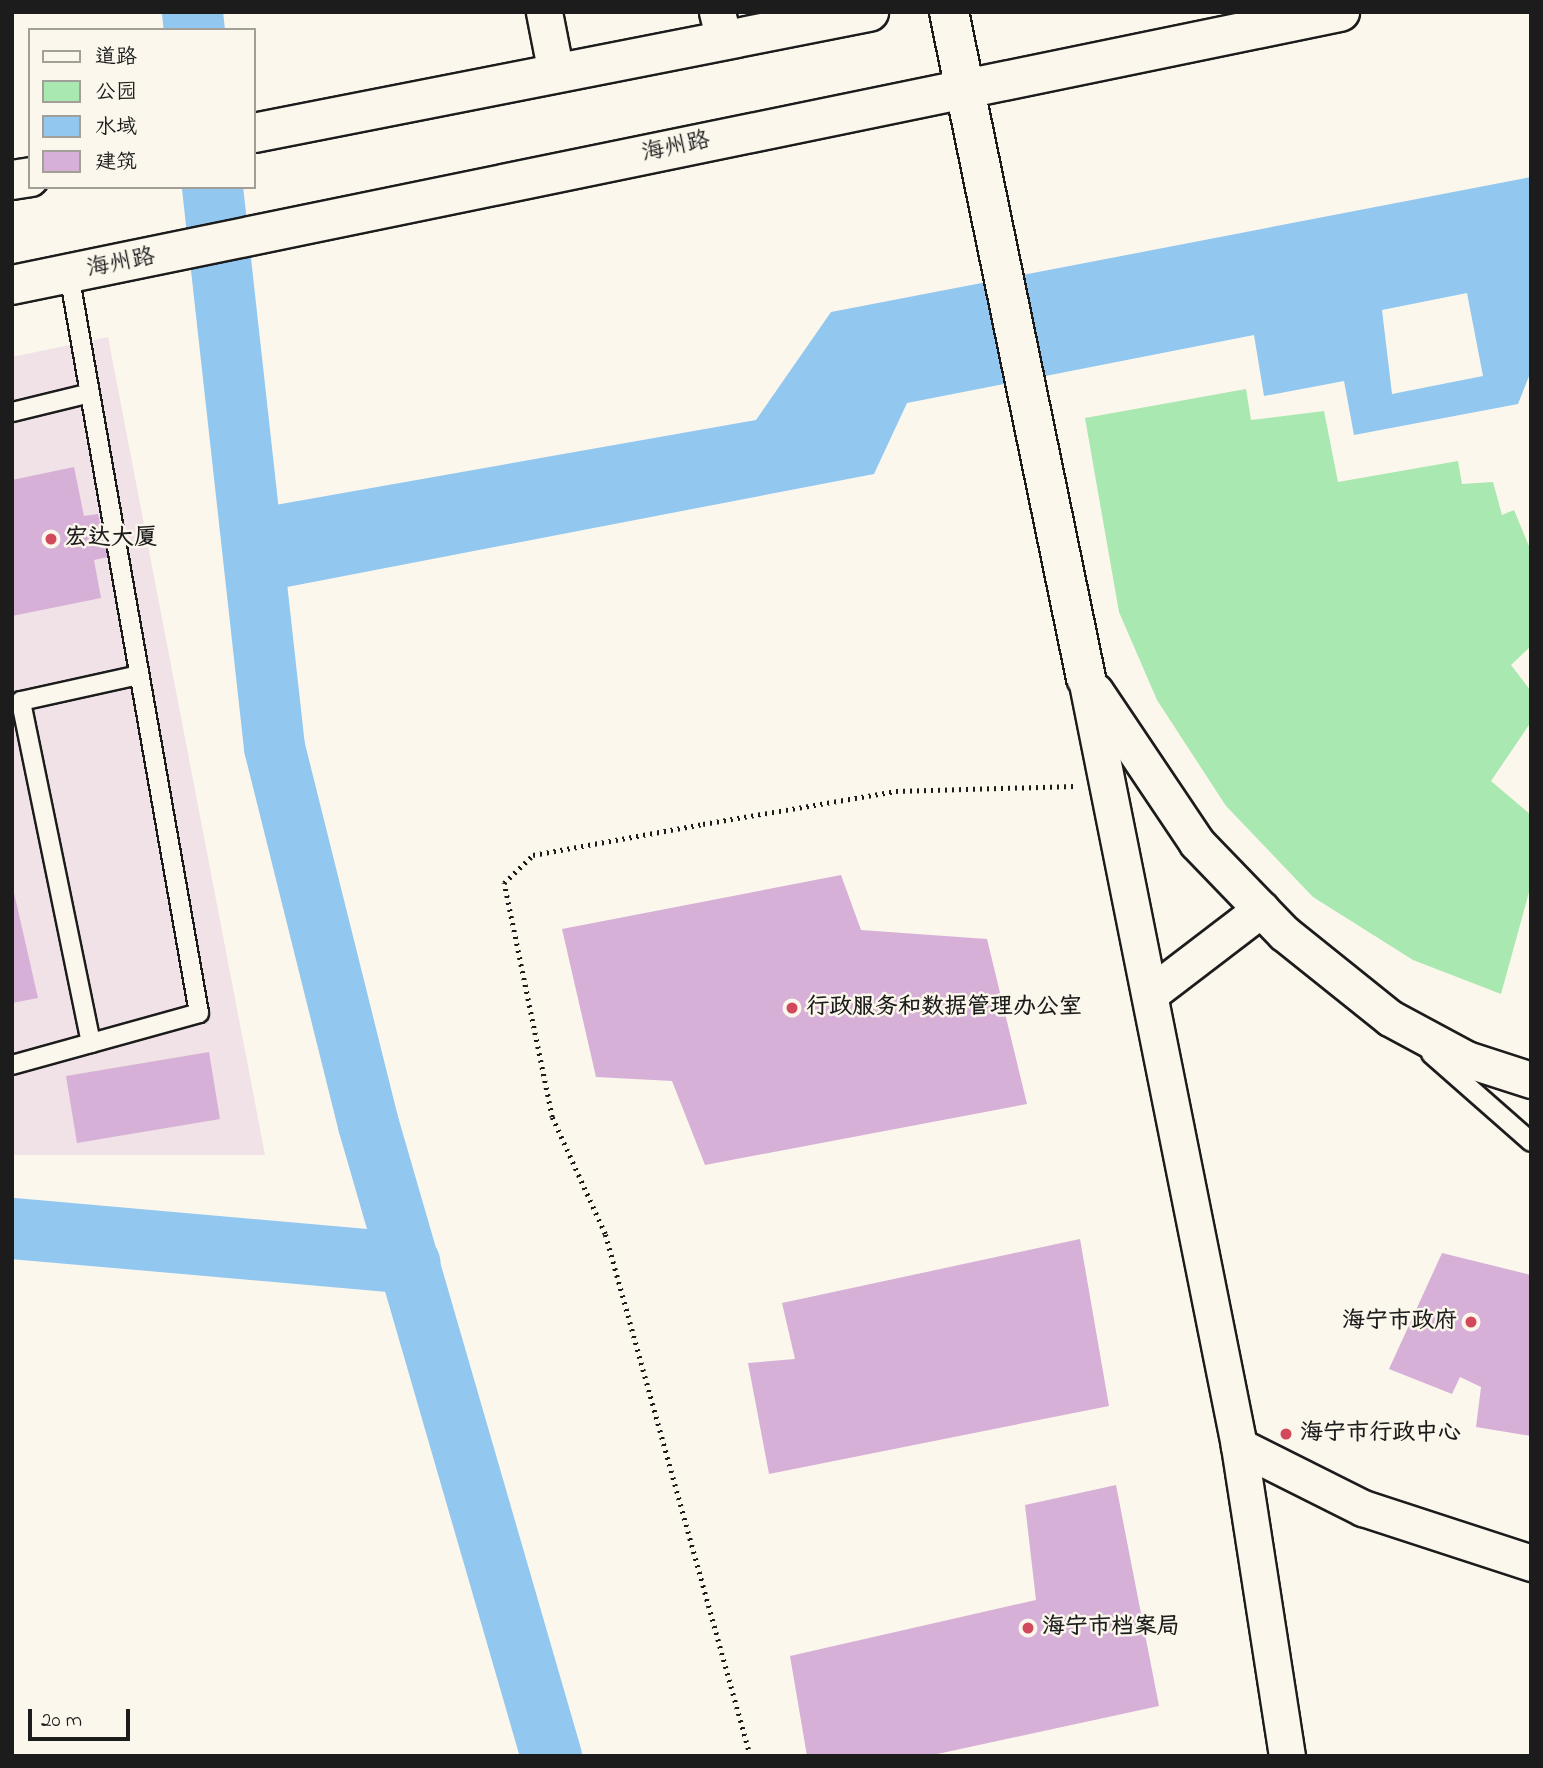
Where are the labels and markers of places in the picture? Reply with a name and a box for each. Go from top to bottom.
place label: 宏达大厦 [65,525,157,553]
marker: 宏达大厦 [43,531,59,547]
place label: 行政服务和数据管理办公室 [806,994,1082,1022]
marker: 行政服务和数据管理办公室 [784,1000,800,1016]
place label: 海宁市政府 [1342,1308,1457,1336]
marker: 海宁市政府 [1463,1314,1479,1330]
place label: 海宁市行政中心 [1300,1420,1461,1448]
marker: 海宁市行政中心 [1278,1426,1294,1442]
place label: 海宁市档案局 [1042,1614,1180,1642]
marker: 海宁市档案局 [1020,1620,1036,1636]

